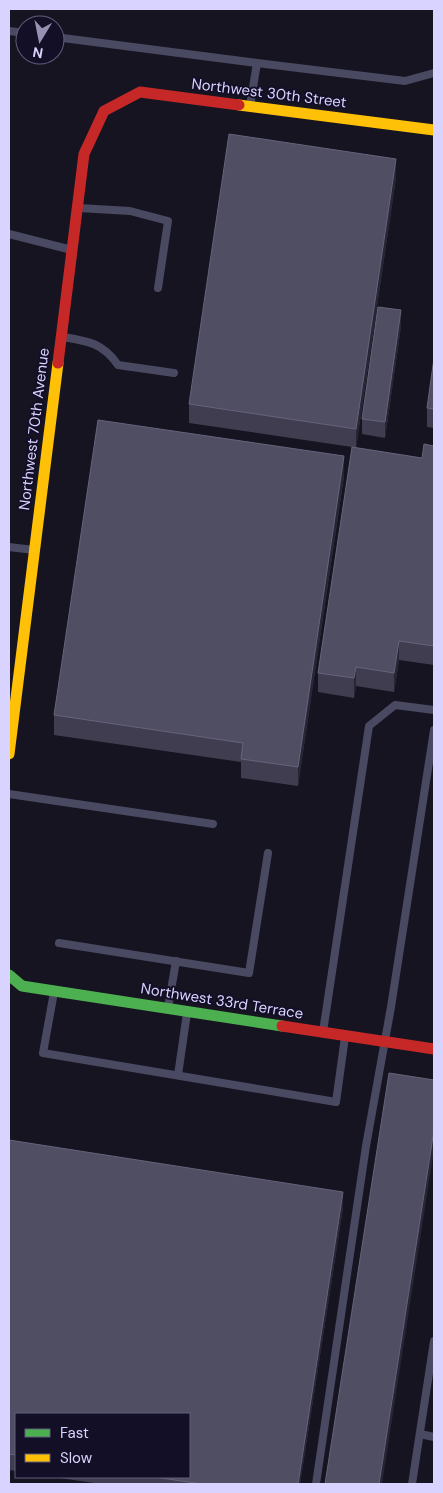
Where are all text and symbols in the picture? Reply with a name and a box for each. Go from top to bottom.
north arrow [15,15,65,65]
text: N [31,43,44,63]
street label: Northwest 30th Street [190,74,348,112]
street label: Northwest 70th Avenue [14,347,54,511]
street label: Northwest 33rd Terrace [139,978,305,1024]
legend [15,1413,190,1478]
text: Fast [60,1423,89,1443]
text: Slow [60,1448,93,1468]

